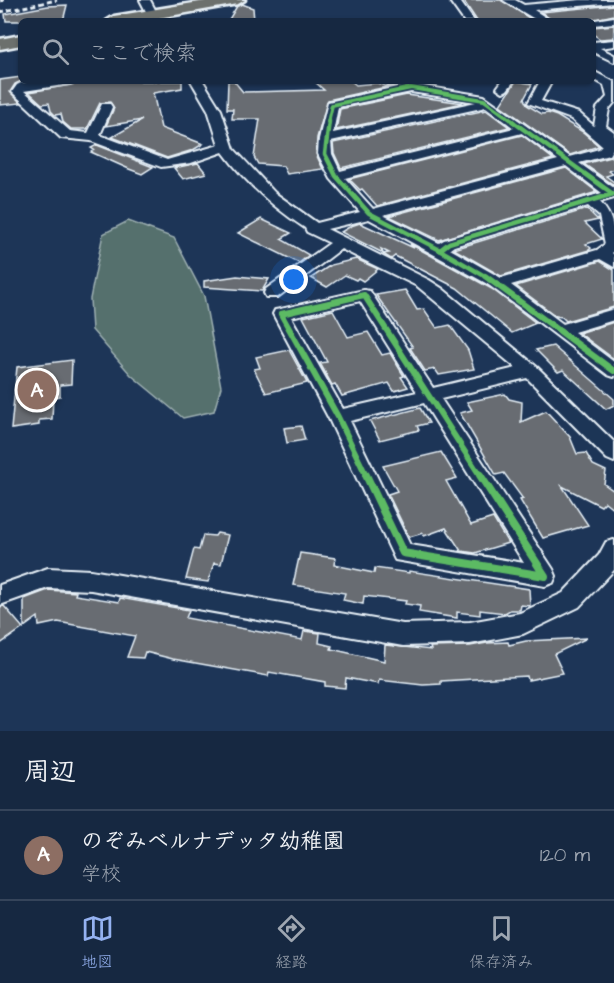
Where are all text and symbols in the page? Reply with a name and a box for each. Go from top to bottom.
search box [18,18,596,84]
icon: search [39,35,72,68]
text: ここで検索 [87,38,197,69]
your location [279,265,308,294]
pin: A [18,368,57,412]
text: 周辺 [24,754,76,790]
text: のぞみベルナデッタ幼稚園 [81,826,345,857]
text: A [37,841,50,869]
text: 120 m [540,841,590,869]
text: 学校 [81,860,121,888]
tab: 地図 [81,912,114,973]
tab: 経路 [275,912,308,973]
tab: 保存済み [469,912,533,973]

